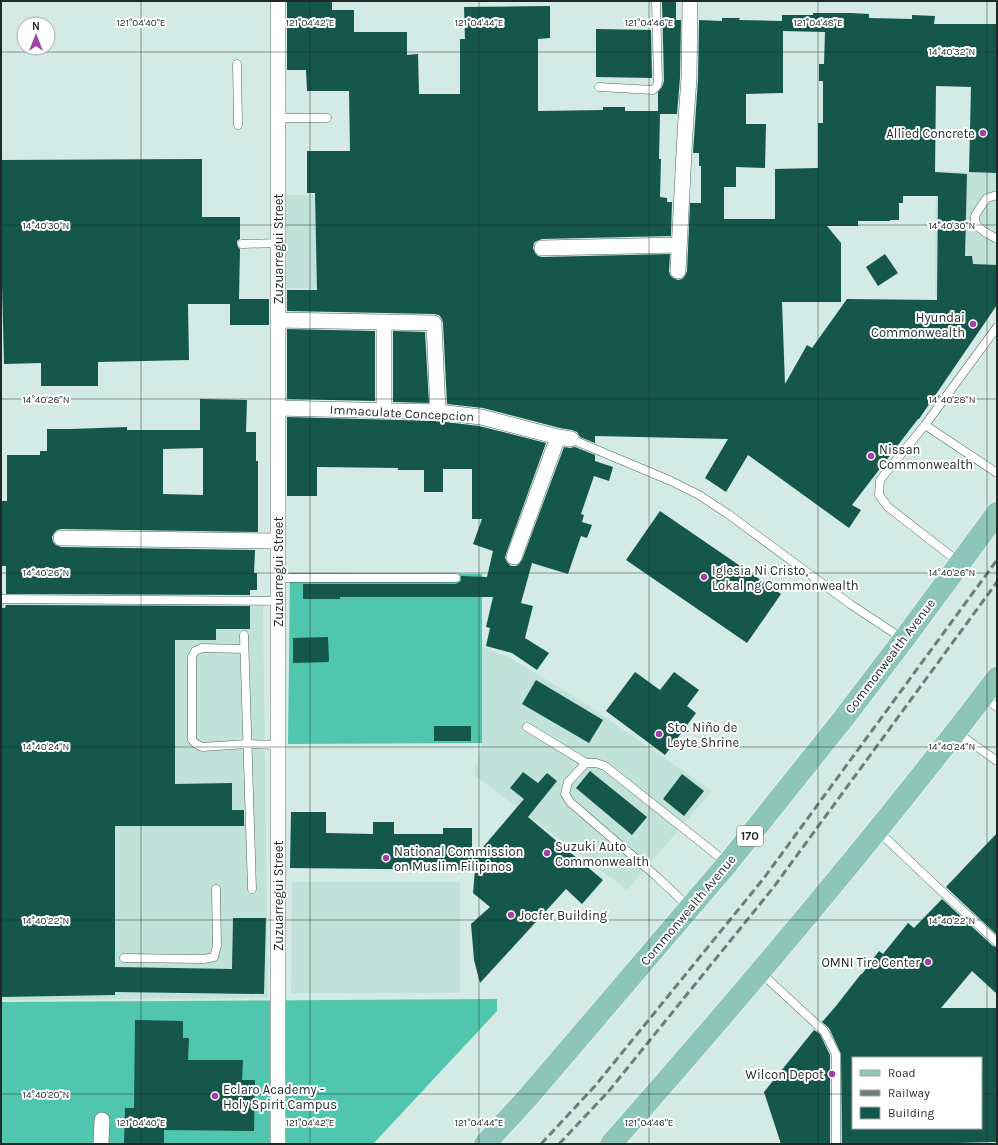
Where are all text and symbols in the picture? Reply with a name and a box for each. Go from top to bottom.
north arrow [16,16,56,56]
text: 121°04'40"E [117,17,165,29]
text: 121°04'42"E [286,17,334,29]
text: 121°04'44"E [455,17,503,29]
text: 121°04'46"E [625,17,673,29]
text: 121°04'48"E [793,17,843,29]
text: N [32,20,40,33]
text: 14°40'32"N [929,46,975,58]
place label: Allied Concrete [886,126,975,141]
marker: Allied Concrete [978,128,988,138]
street label: Zuzuarregui Street [271,194,286,304]
text: 14°40'30"N [23,220,69,232]
text: 14°40'30"N [929,220,975,232]
place label: Hyundai Commonwealth [871,310,965,340]
marker: Hyundai Commonwealth [968,319,978,329]
text: 14°40'28"N [23,394,70,406]
text: 14°40'28"N [929,394,976,406]
street label: Immaculate Concepcion [329,402,475,424]
place label: Nissan Commonwealth [879,442,973,472]
marker: Nissan Commonwealth [866,451,876,461]
street label: Zuzuarregui Street [271,517,286,627]
place label: Iglesia Ni Cristo, Lokal ng Commonwealth [712,563,859,593]
text: 14°40'26"N [23,567,69,579]
text: 14°40'26"N [929,567,975,579]
marker: Iglesia Ni Cristo, Lokal ng Commonwealth [699,572,709,582]
street label: Commonwealth Avenue [842,595,938,716]
place label: Sto. Niño de Leyte Shrine [667,720,740,750]
marker: Sto. Niño de Leyte Shrine [654,729,664,739]
text: 14°40'24"N [23,741,69,753]
text: 14°40'24"N [929,741,975,753]
road number: 170 [737,826,763,846]
place label: Suzuki Auto Commonwealth [555,839,649,869]
street label: Zuzuarregui Street [271,841,286,951]
place label: National Commission on Muslim Filipinos [394,844,523,874]
marker: Suzuki Auto Commonwealth [542,848,552,858]
street label: Commonwealth Avenue [637,851,739,968]
marker: National Commission on Muslim Filipinos [381,853,391,863]
place label: Jocfer Building [519,908,608,923]
marker: Jocfer Building [506,910,516,920]
text: 14°40'22"N [23,915,69,927]
text: 14°40'22"N [929,915,975,927]
place label: OMNI Tire Center [821,955,920,970]
marker: OMNI Tire Center [923,957,933,967]
legend [852,1057,982,1129]
text: Road [888,1066,916,1080]
place label: Wilcon Depot [745,1067,824,1082]
marker: Wilcon Depot [827,1069,837,1079]
place label: Eclaro Academy - Holy Spirit Campus [223,1082,337,1112]
text: Railway [888,1086,930,1100]
text: 14°40'20"N [23,1089,69,1101]
marker: Eclaro Academy - Holy Spirit Campus [210,1091,220,1101]
text: Building [888,1106,935,1120]
text: 121°04'40"E [117,1117,165,1129]
text: 121°04'42"E [286,1117,334,1129]
text: 121°04'44"E [455,1117,503,1129]
text: 121°04'46"E [625,1117,673,1129]

